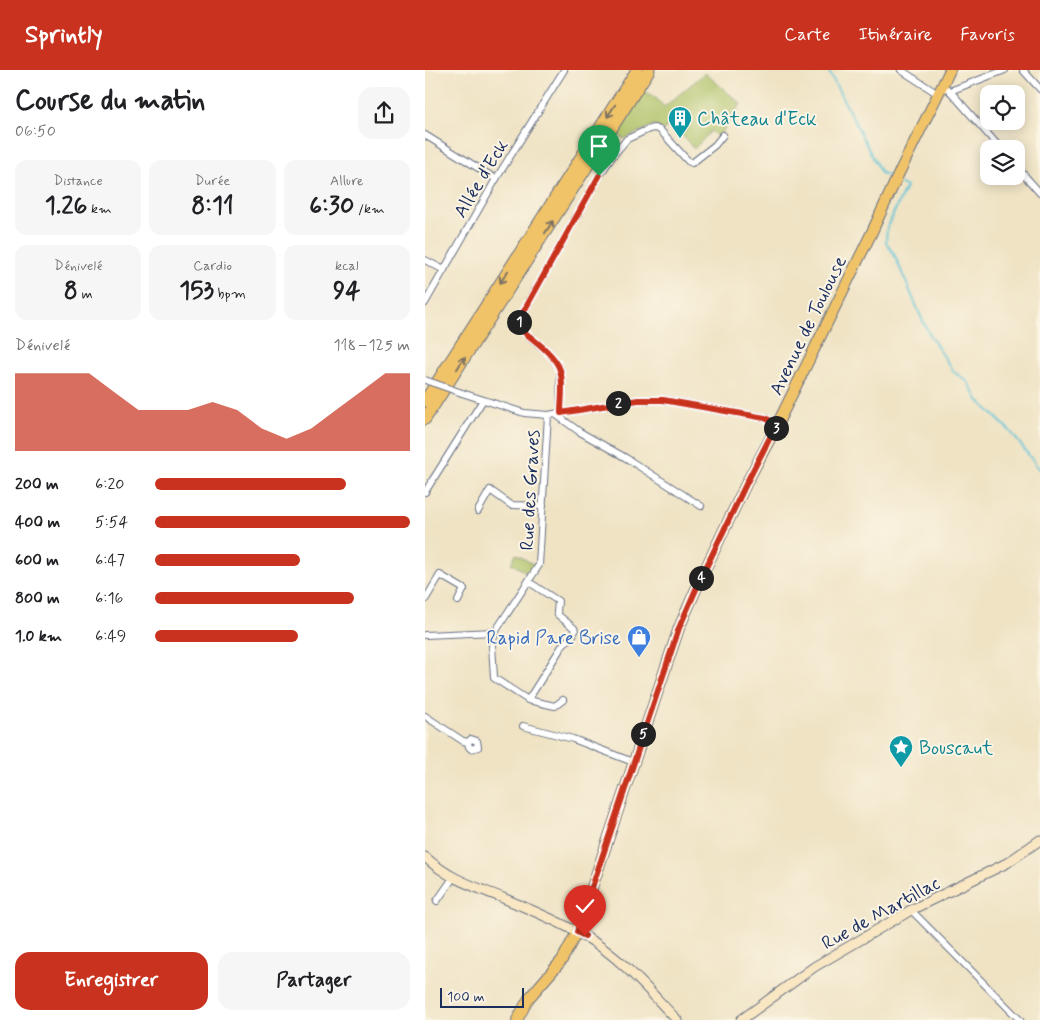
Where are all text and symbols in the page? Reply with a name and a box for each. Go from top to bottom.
text: Sprintly [25,20,103,51]
text: Carte [784,23,830,47]
text: Itinéraire [858,23,932,47]
text: Favoris [960,23,1015,47]
text: Course du matin [15,83,205,120]
map controls [980,85,1025,185]
button: locate [980,85,1025,130]
button: share [358,87,410,139]
one-way arrow [605,104,616,118]
building icon: Château d'Eck [667,105,693,139]
place label: Château d'Eck [697,107,817,132]
text: 06:50 [15,121,56,142]
pin [578,125,620,176]
icon: arrive [585,132,613,160]
street label: Allée d'Eck [448,135,515,223]
button: layers [980,140,1025,185]
text: Distance [54,172,103,190]
text: Durée [195,172,230,190]
text: Allure [330,172,364,190]
text: 1.26 [45,190,87,223]
text: 8:11 [191,190,234,223]
text: 6:30 [309,190,354,223]
text: km [87,200,112,218]
text: /km [354,200,385,218]
one-way arrow [544,220,554,234]
street label: Avenue de Toulouse [764,252,853,399]
text: Dénivelé [54,257,102,275]
text: Cardio [193,257,232,275]
text: kcal [335,257,359,275]
one-way arrow [499,270,509,284]
text: 8 [64,275,78,308]
text: 153 [179,275,214,308]
text: 94 [333,275,361,308]
text: m [78,285,93,303]
text: bpm [214,285,246,303]
pin: 1 [507,310,531,334]
text: 1 [516,313,523,331]
text: Dénivelé [15,335,70,356]
text: 118–125 m [333,335,410,356]
one-way arrow [456,357,466,371]
pin: 2 [605,390,631,416]
text: 2 [615,394,622,412]
pin: 3 [763,416,789,440]
text: 3 [773,419,780,437]
street label: Rue des Graves [515,429,546,551]
text: 200 m [15,474,59,495]
text: 6:20 [95,474,124,495]
text: 400 m [15,512,60,533]
text: 5:54 [95,512,128,533]
text: 600 m [15,550,59,571]
text: 6:47 [95,550,125,571]
pin: 4 [689,566,713,590]
text: 4 [697,569,706,587]
text: 800 m [15,588,60,609]
text: 6:16 [95,588,123,609]
shop icon: Rapid Pare Brise [626,624,652,658]
text: 1.0 km [15,626,62,647]
text: 6:49 [95,626,126,647]
place label: Rapid Pare Brise [487,626,621,651]
pin: 5 [631,722,655,746]
text: 5 [639,725,648,743]
place icon: Bouscaut [888,734,914,768]
place label: Bouscaut [919,736,993,761]
street label: Rue de Martillac [817,871,944,956]
pin [564,885,606,936]
icon: check [571,892,599,920]
button: Enregistrer [15,952,208,1010]
button: Partager [218,952,410,1010]
scale bar [440,985,524,1008]
text: 100 m [447,988,485,1006]

